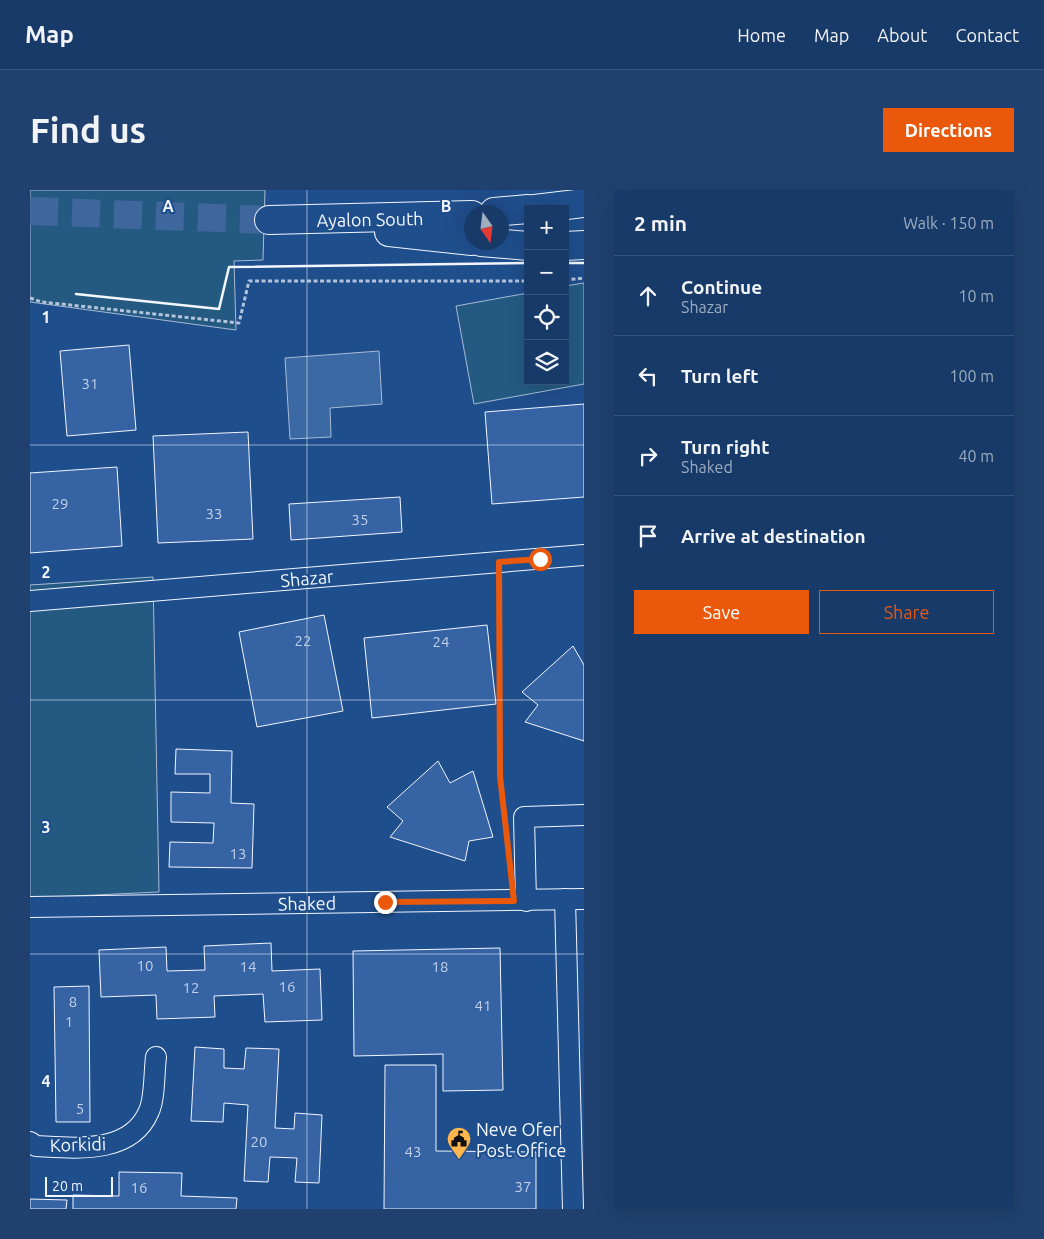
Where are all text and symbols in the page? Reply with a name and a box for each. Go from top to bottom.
text: Map [25,21,74,48]
text: Home [737,25,786,45]
text: Map [814,25,849,45]
text: About [877,25,927,45]
text: Contact [955,25,1019,45]
button: Directions [883,108,1014,152]
text: Find us [30,110,146,150]
text: A [162,197,174,215]
text: B [441,197,451,215]
north arrow [464,205,509,250]
map controls [524,205,569,385]
button: + [524,205,569,250]
street label: Ayalon South [316,208,424,230]
text: 2 min [634,211,687,235]
text: Walk · 150 m [903,214,994,232]
button: − [524,250,569,295]
text: Continue [681,276,762,298]
icon: ahead [634,282,662,310]
text: 10 m [958,287,994,305]
button: locate [524,295,569,340]
text: Shazar [681,298,728,316]
text: 1 [41,308,51,326]
button: layers [524,340,569,385]
icon: left [634,362,662,390]
text: Turn left [681,365,759,387]
text: 100 m [949,367,994,385]
house number: 31 [82,375,98,392]
text: Turn right [681,436,769,458]
icon: right [634,442,662,470]
text: 40 m [958,447,994,465]
text: Shaked [681,458,733,476]
house number: 29 [52,495,68,512]
house number: 33 [206,505,222,522]
house number: 35 [352,511,368,528]
icon: arrive [634,522,662,550]
text: Arrive at destination [681,525,866,547]
route start [529,548,552,571]
text: 2 [41,563,51,581]
street label: Shazar [280,566,335,590]
button: Save [634,590,809,634]
button: Share [819,590,994,634]
house number: 22 [295,632,311,649]
house number: 24 [433,633,449,650]
text: 3 [41,818,51,836]
house number: 13 [230,845,246,862]
route end [374,891,397,914]
street label: Shaked [278,892,336,914]
house number: 10 [137,957,153,974]
house number: 14 [240,958,256,975]
house number: 18 [432,958,448,975]
house number: 16 [279,978,295,995]
house number: 12 [183,979,199,996]
house number: 8 [69,993,77,1010]
house number: 41 [475,997,491,1014]
house number: 1 [65,1013,73,1030]
text: 4 [41,1072,51,1090]
house number: 5 [76,1100,84,1117]
place label: Neve Ofer Post Office [476,1119,566,1160]
public building icon: Neve Ofer Post Office [446,1126,472,1160]
street label: Korkidi [49,1133,107,1155]
house number: 20 [251,1133,267,1150]
house number: 43 [405,1143,421,1160]
scale bar [45,1174,112,1197]
text: 20 m [52,1178,83,1194]
house number: 37 [515,1178,531,1195]
house number: 16 [131,1179,147,1196]

